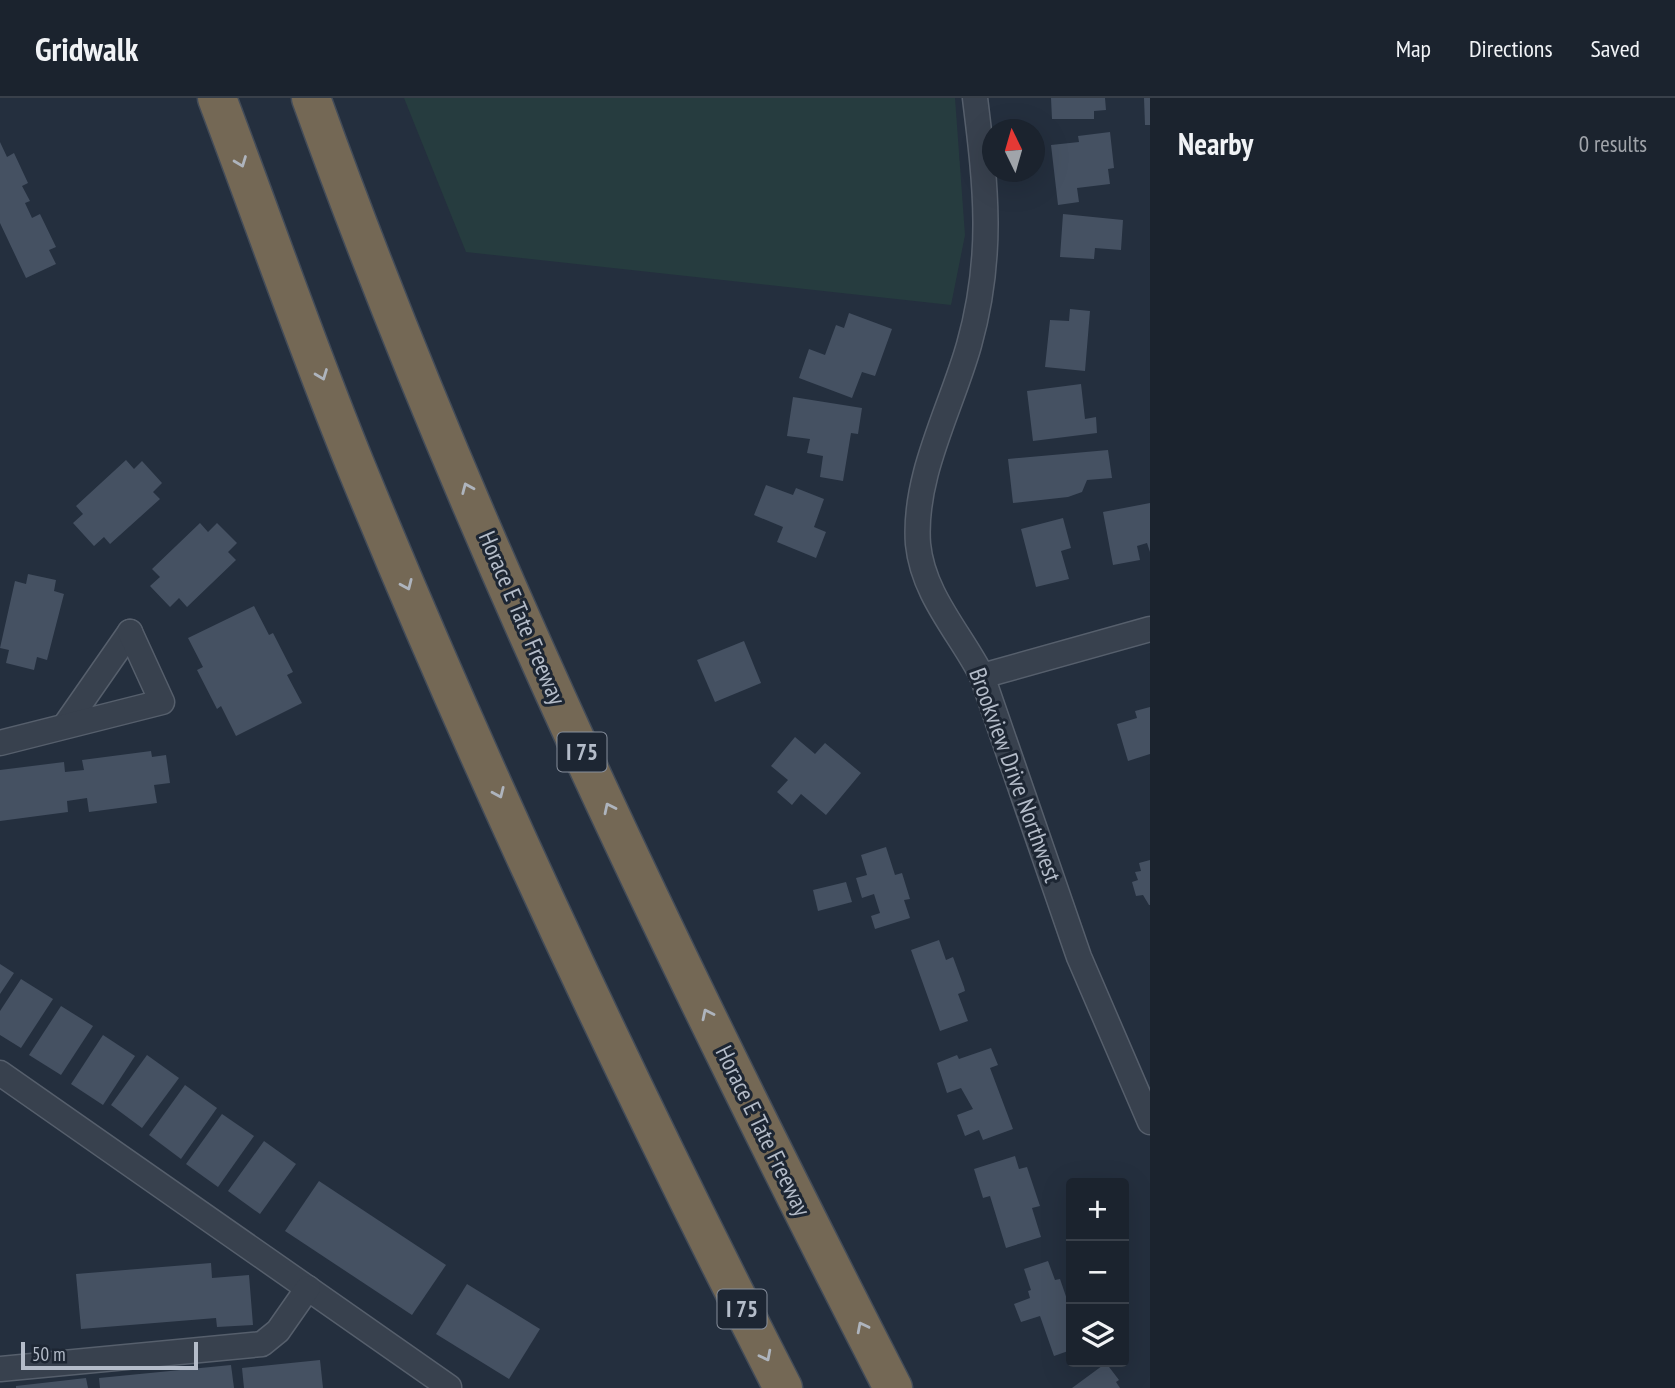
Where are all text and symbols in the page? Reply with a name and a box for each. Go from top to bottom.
text: Gridwalk [35,27,138,70]
text: Map [1396,33,1431,64]
text: Directions [1469,33,1553,64]
text: Saved [1591,33,1640,64]
north arrow [982,119,1045,182]
text: Nearby [1178,124,1253,163]
text: 0 results [1579,129,1647,158]
one-way arrow [233,155,247,167]
one-way arrow [313,368,327,380]
one-way arrow [461,483,475,495]
street label: Horace E Tate Freeway [472,526,573,709]
one-way arrow [399,578,413,591]
street label: Brookview Drive Northwest [962,663,1069,887]
road number: I 75 [558,732,606,772]
one-way arrow [491,786,505,798]
one-way arrow [603,803,617,815]
one-way arrow [701,1008,715,1021]
street label: Horace E Tate Freeway [709,1041,818,1221]
map controls [1066,1178,1129,1367]
button: + [1066,1178,1129,1241]
button: − [1066,1241,1129,1304]
road number: I 75 [718,1290,766,1328]
button: layers [1066,1304,1129,1367]
one-way arrow [856,1322,870,1334]
scale bar [21,1339,198,1371]
text: 50 m [32,1342,66,1366]
one-way arrow [758,1349,772,1361]

